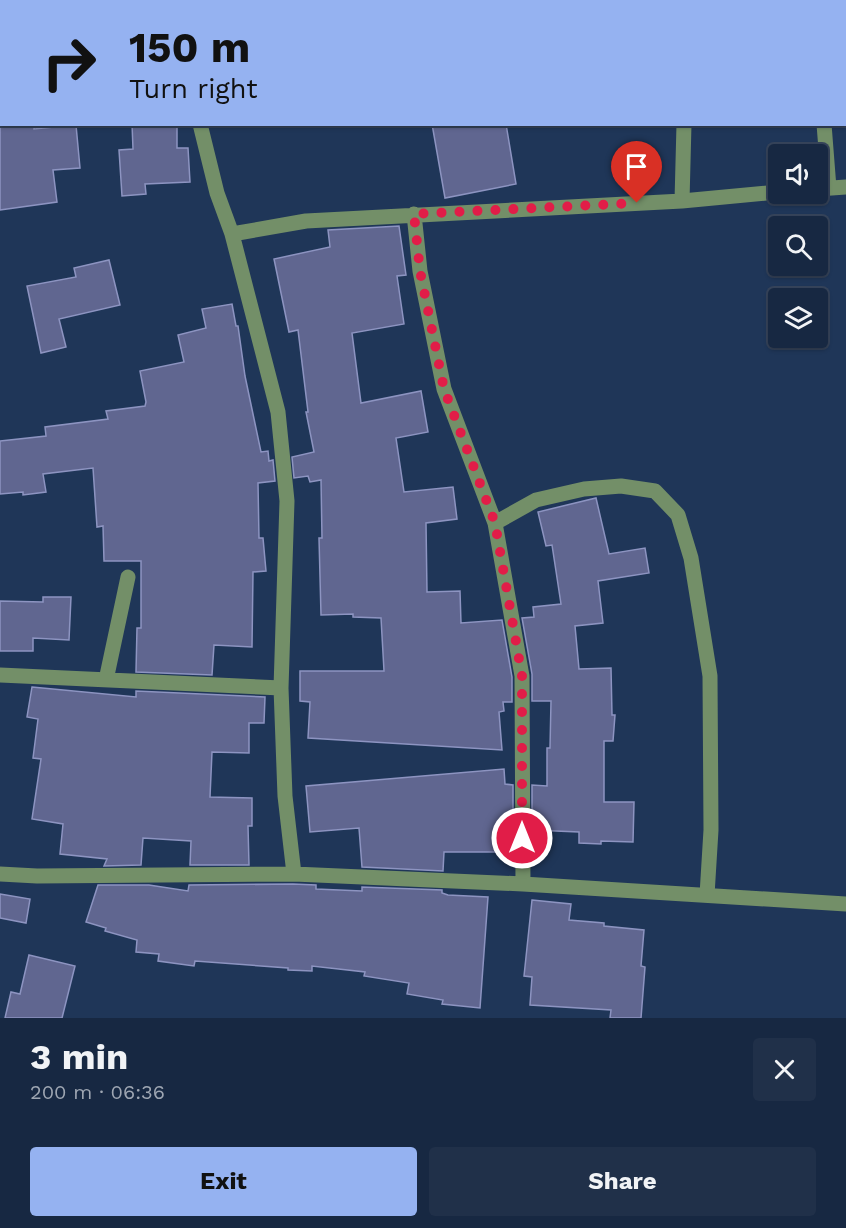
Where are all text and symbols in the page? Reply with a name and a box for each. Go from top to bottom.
text: 150 m [129,23,250,72]
icon: right [30,24,108,102]
text: Turn right [129,73,258,105]
pin [611,141,662,203]
map controls [768,144,828,348]
button: sound [768,144,828,204]
icon: arrive [620,150,653,183]
button: search [768,216,828,276]
button: layers [768,288,828,348]
position arrow [490,806,554,870]
text: 3 min [30,1036,128,1078]
button: close [753,1038,816,1101]
text: 200 m · 06:36 [30,1080,165,1104]
button: Exit [30,1147,417,1216]
button: Share [429,1147,816,1216]

